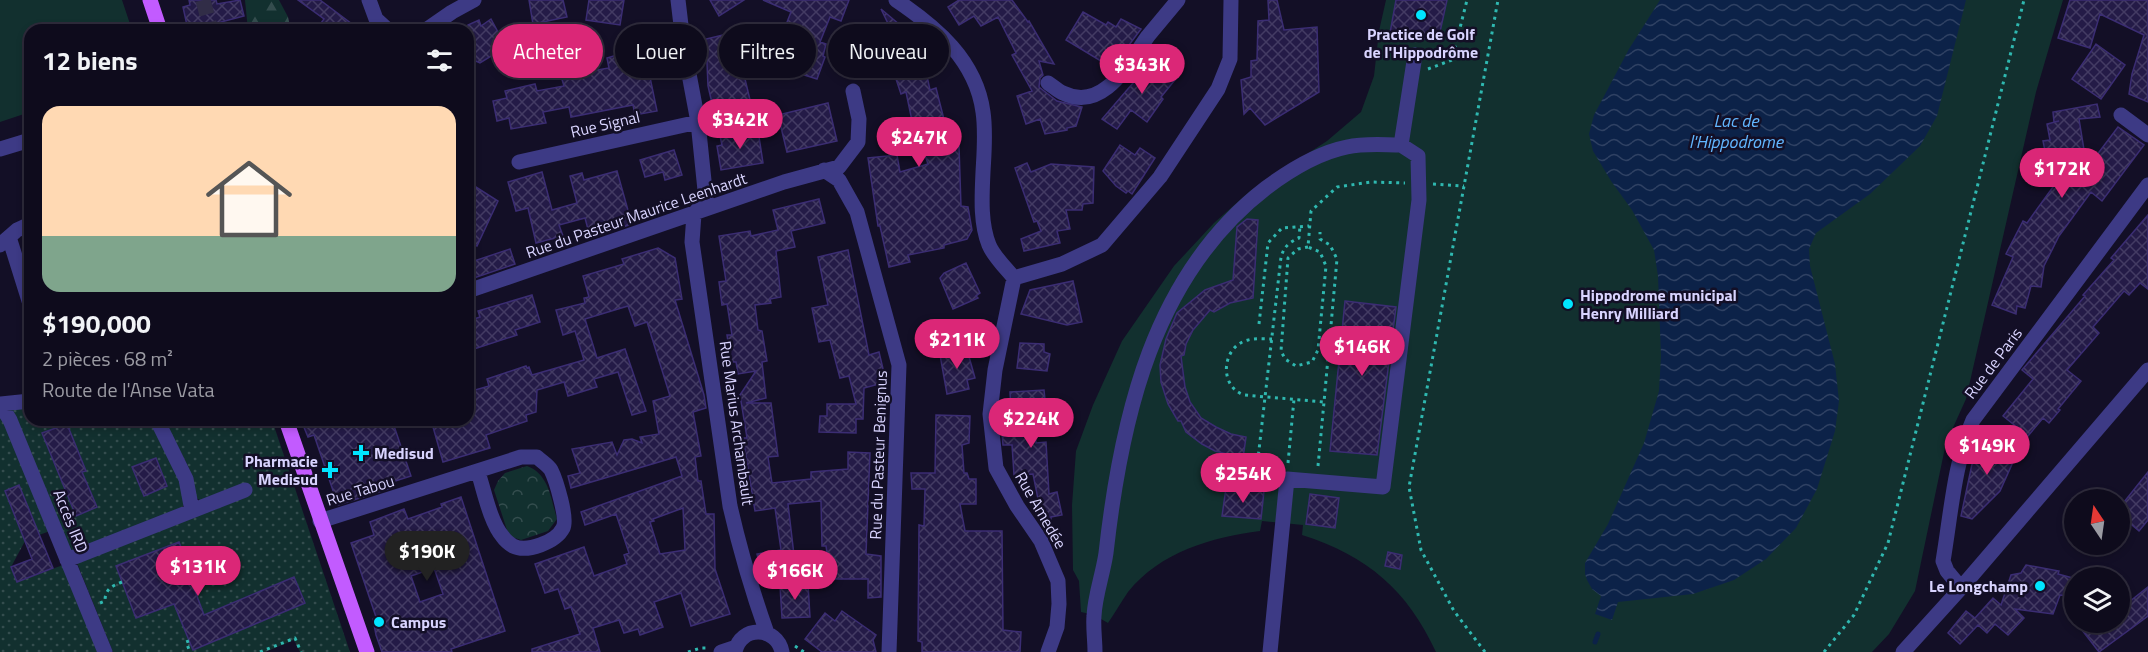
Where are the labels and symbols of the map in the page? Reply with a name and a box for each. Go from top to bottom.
marker: Practice de Golf de l'Hippodrôme [1414,8,1428,22]
place label: Practice de Golf de l'Hippodrôme [1364,22,1478,64]
pin: $343K [1100,44,1184,95]
pin: $342K [698,99,782,150]
street label: Rue Signal [568,104,642,144]
water label: Lac de l'Hippodrome [1689,107,1785,155]
pin: $247K [877,117,961,168]
pin: $172K [2020,148,2104,199]
street label: Rue du Pasteur Maurice Leenhardt [522,166,750,264]
place label: Hippodrome municipal Henry Milliard [1580,283,1737,325]
marker: Hippodrome municipal Henry Milliard [1561,297,1575,311]
pin: $211K [915,319,999,370]
street label: Rue de Paris [1958,322,2028,404]
pin: $146K [1320,326,1404,377]
street label: Rue Marius Archambault [714,339,760,507]
street label: Rue du Pasteur Benignus [863,370,893,540]
pin: $224K [989,398,1073,449]
pin: $149K [1945,425,2029,476]
place label: Medisud [374,441,434,465]
marker: Medisud [352,444,370,462]
place label: Pharmacie Medisud [245,449,318,491]
pin: $254K [1201,453,1285,504]
marker: Pharmacie Medisud [323,463,337,477]
street label: Rue Amedée [1009,467,1073,553]
street label: Rue Tabou [323,468,397,512]
street label: Accès IRD [47,486,95,556]
north arrow [2064,489,2130,555]
pin: $190K [385,531,469,582]
pin: $131K [156,546,240,597]
pin: $166K [753,550,837,601]
place label: Le Longchamp [1929,574,2028,598]
marker: Le Longchamp [2033,579,2047,593]
place label: Campus [391,610,446,634]
marker: Campus [372,615,386,629]

